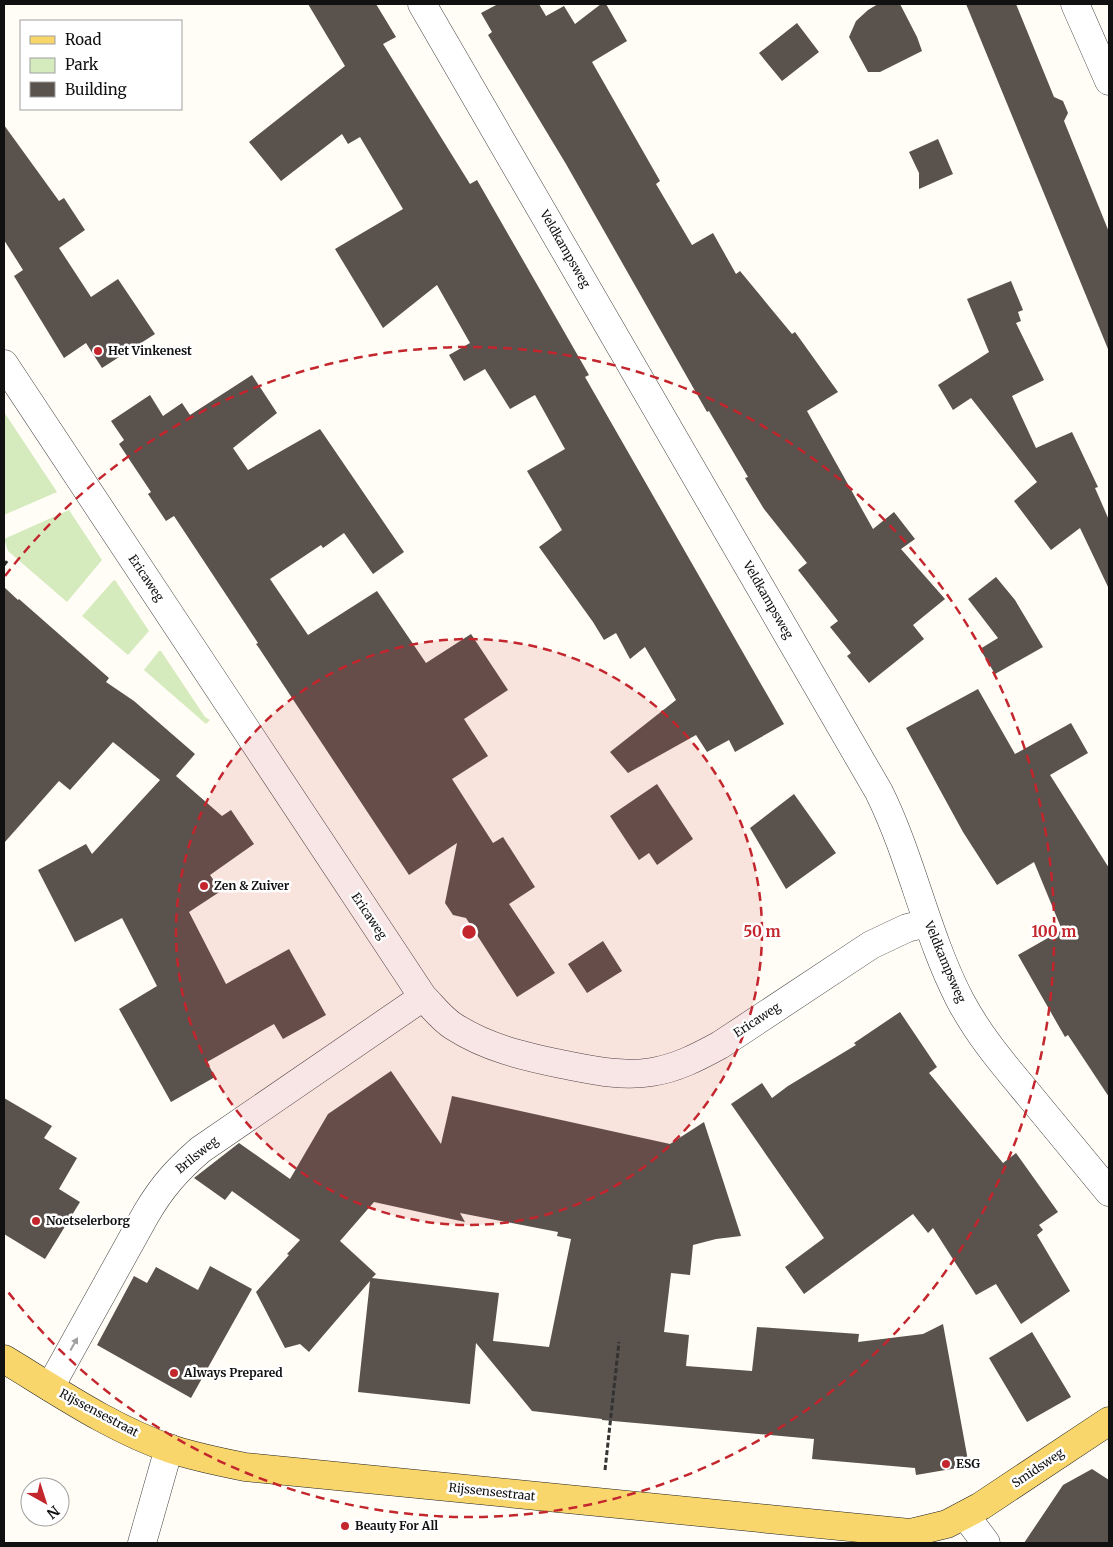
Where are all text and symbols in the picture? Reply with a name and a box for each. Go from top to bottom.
legend [20,20,182,110]
text: Road [65,30,101,49]
text: Park [65,55,99,74]
text: Building [65,80,127,99]
street label: Veldkampsweg [537,206,594,291]
place label: Het Vinkenest [108,343,192,358]
marker: Het Vinkenest [92,345,104,357]
street label: Ericaweg [125,552,168,604]
street label: Veldkampsweg [740,557,797,642]
place label: Zen & Zuiver [214,878,290,893]
marker: Zen & Zuiver [198,880,210,892]
street label: Ericaweg [348,890,391,942]
street label: Veldkampsweg [921,918,970,1005]
text: 50 m [743,922,781,941]
text: 100 m [1032,922,1076,941]
centre of rings [460,923,478,941]
street label: Ericaweg [730,998,784,1040]
street label: Brilsweg [172,1132,222,1176]
place label: Noetselerborg [46,1213,131,1228]
marker: Noetselerborg [30,1215,42,1227]
one-way arrow [70,1337,78,1352]
place label: Always Prepared [183,1365,283,1380]
marker: Always Prepared [168,1367,180,1379]
street label: Rijssensestraat [57,1385,142,1440]
street label: Smidsweg [1009,1444,1067,1490]
place label: ESG [956,1456,980,1471]
marker: ESG [940,1458,952,1470]
north arrow [20,1477,70,1527]
street label: Rijssensestraat [448,1479,537,1504]
text: N [43,1502,63,1523]
place label: Beauty For All [355,1518,438,1533]
marker: Beauty For All [339,1520,351,1532]

